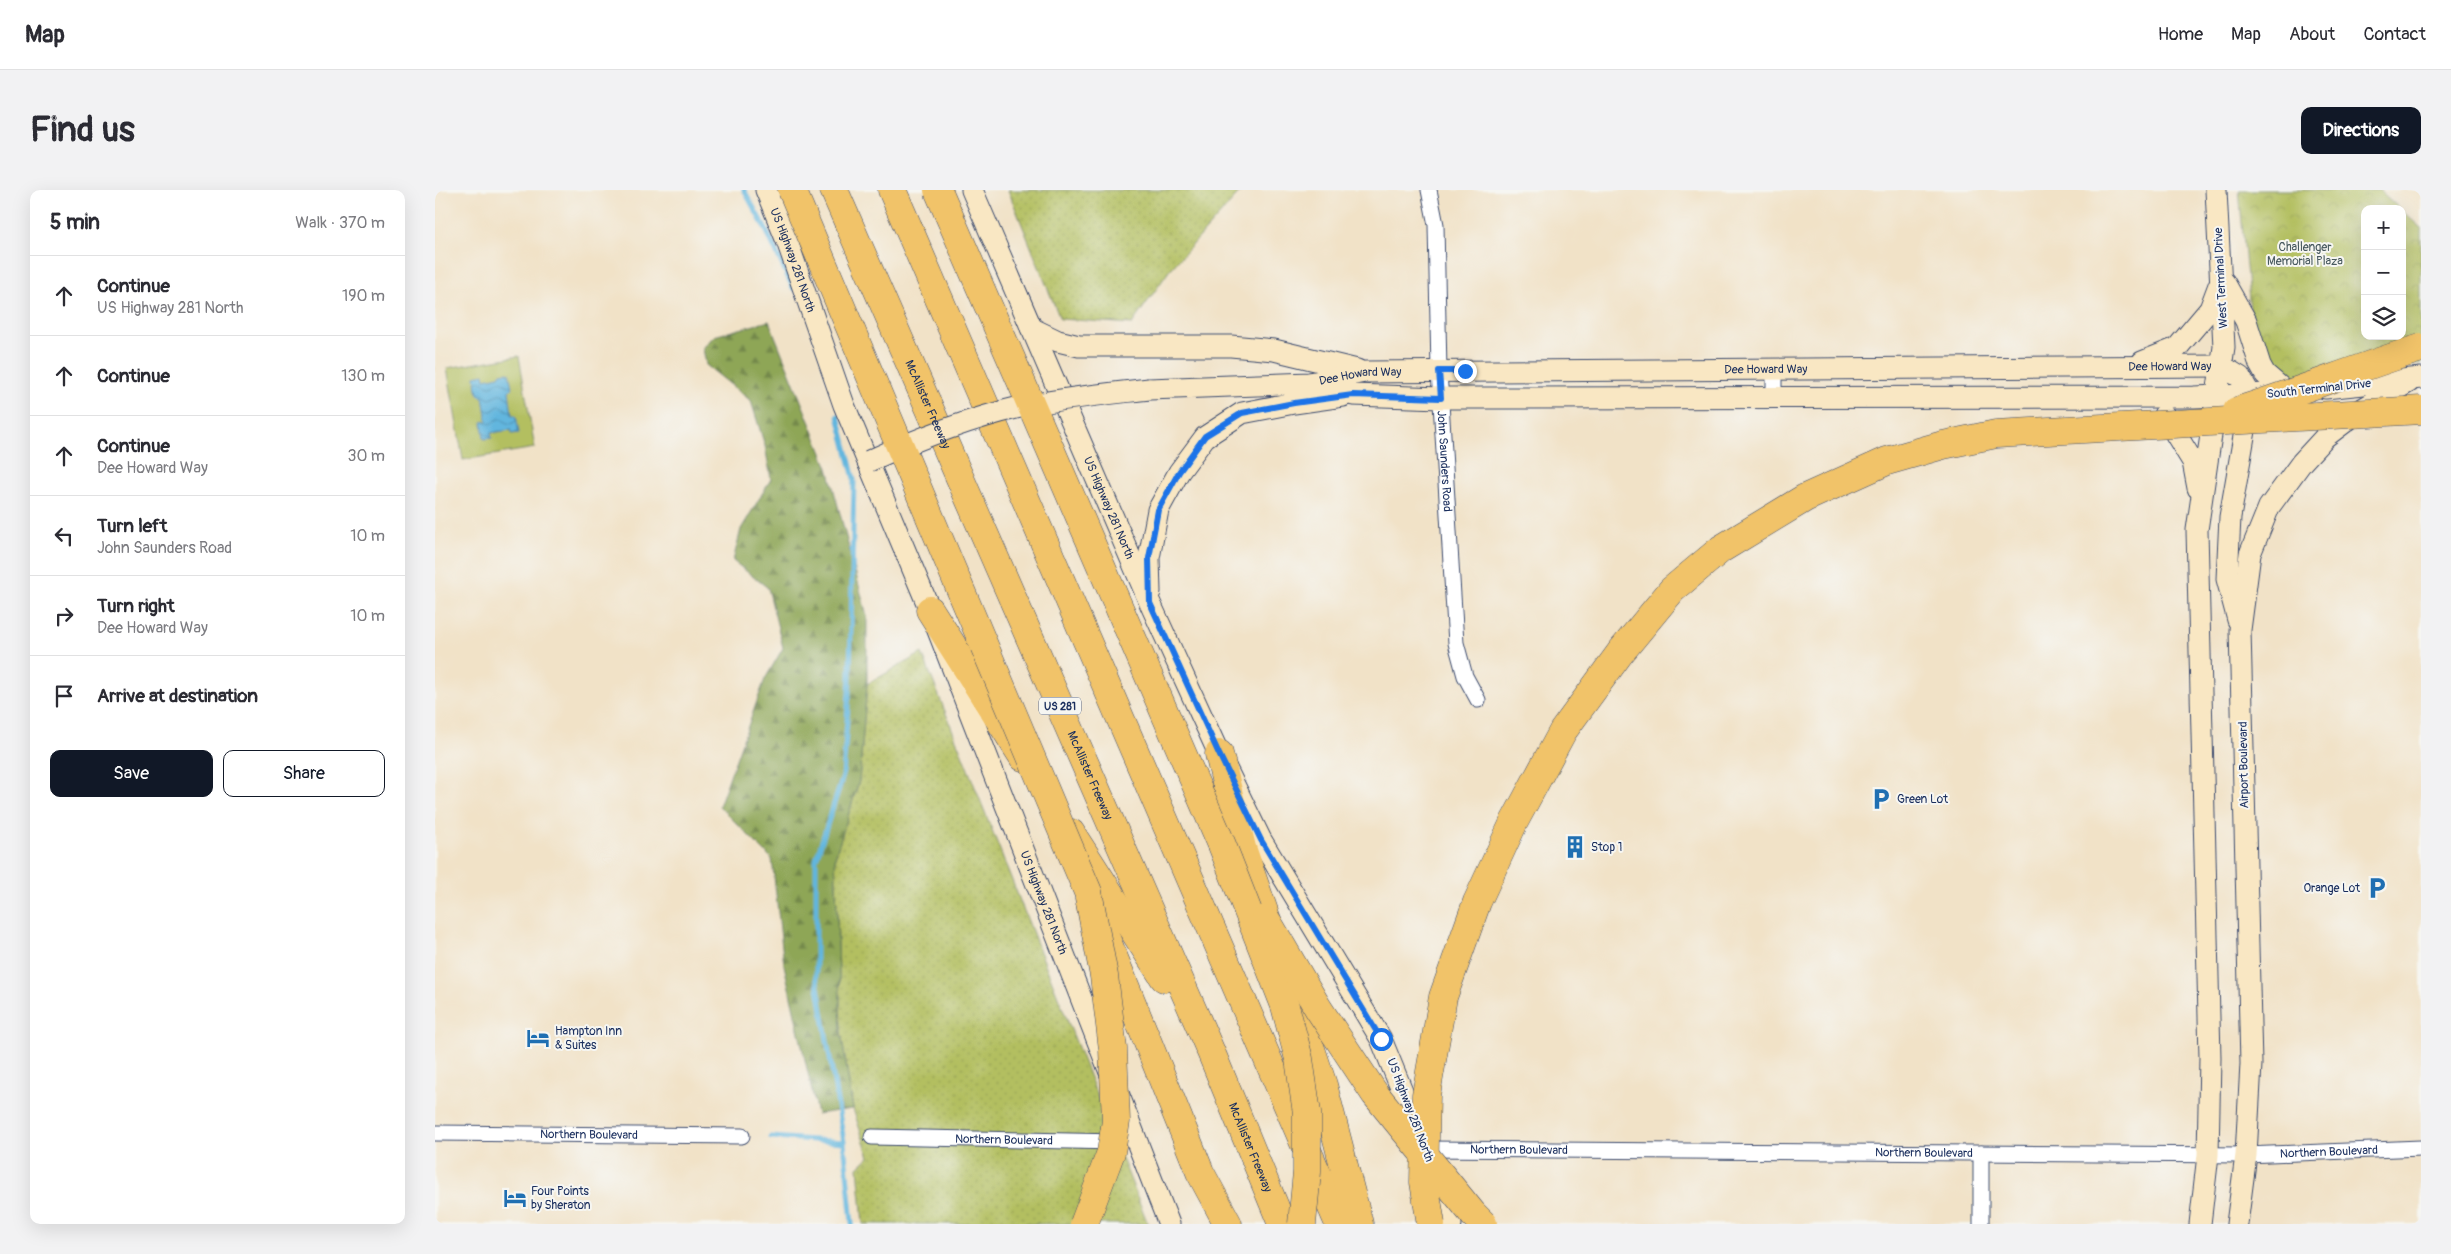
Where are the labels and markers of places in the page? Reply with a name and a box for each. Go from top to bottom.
parking icon: Green Lot [1868,786,1894,812]
place label: Green Lot [1897,792,1948,807]
building icon: Stop 1 [1562,834,1588,860]
place label: Stop 1 [1591,840,1622,855]
parking icon: Orange Lot [2364,875,2390,901]
place label: Orange Lot [2303,881,2360,896]
place label: Hampton Inn & Suites [555,1024,622,1053]
hotel icon: Hampton Inn & Suites [525,1025,551,1051]
place label: Four Points by Sheraton [531,1184,591,1213]
hotel icon: Four Points by Sheraton [502,1185,528,1211]

